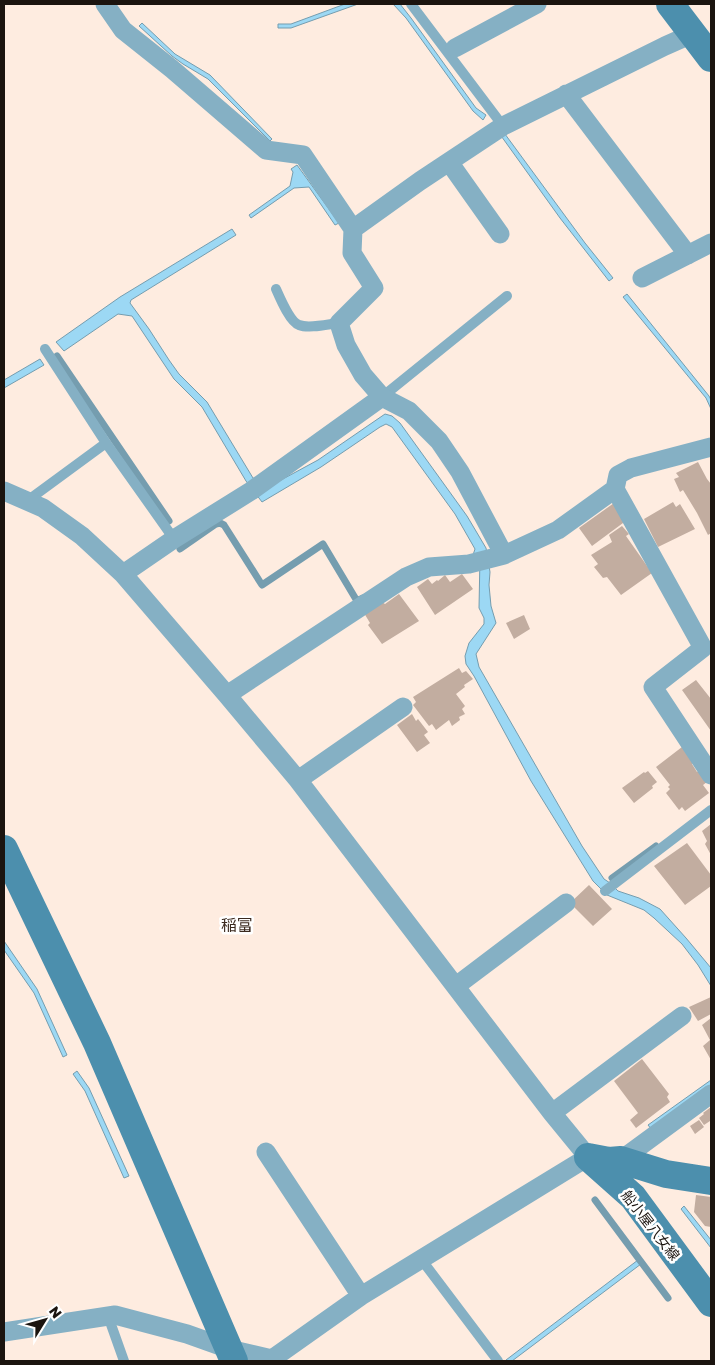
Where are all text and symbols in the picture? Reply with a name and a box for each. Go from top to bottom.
district label: 稲富 [221,915,253,935]
street label: 船小屋八女線 [618,1187,684,1263]
north arrow [20,1295,70,1345]
text: N [46,1303,66,1321]

